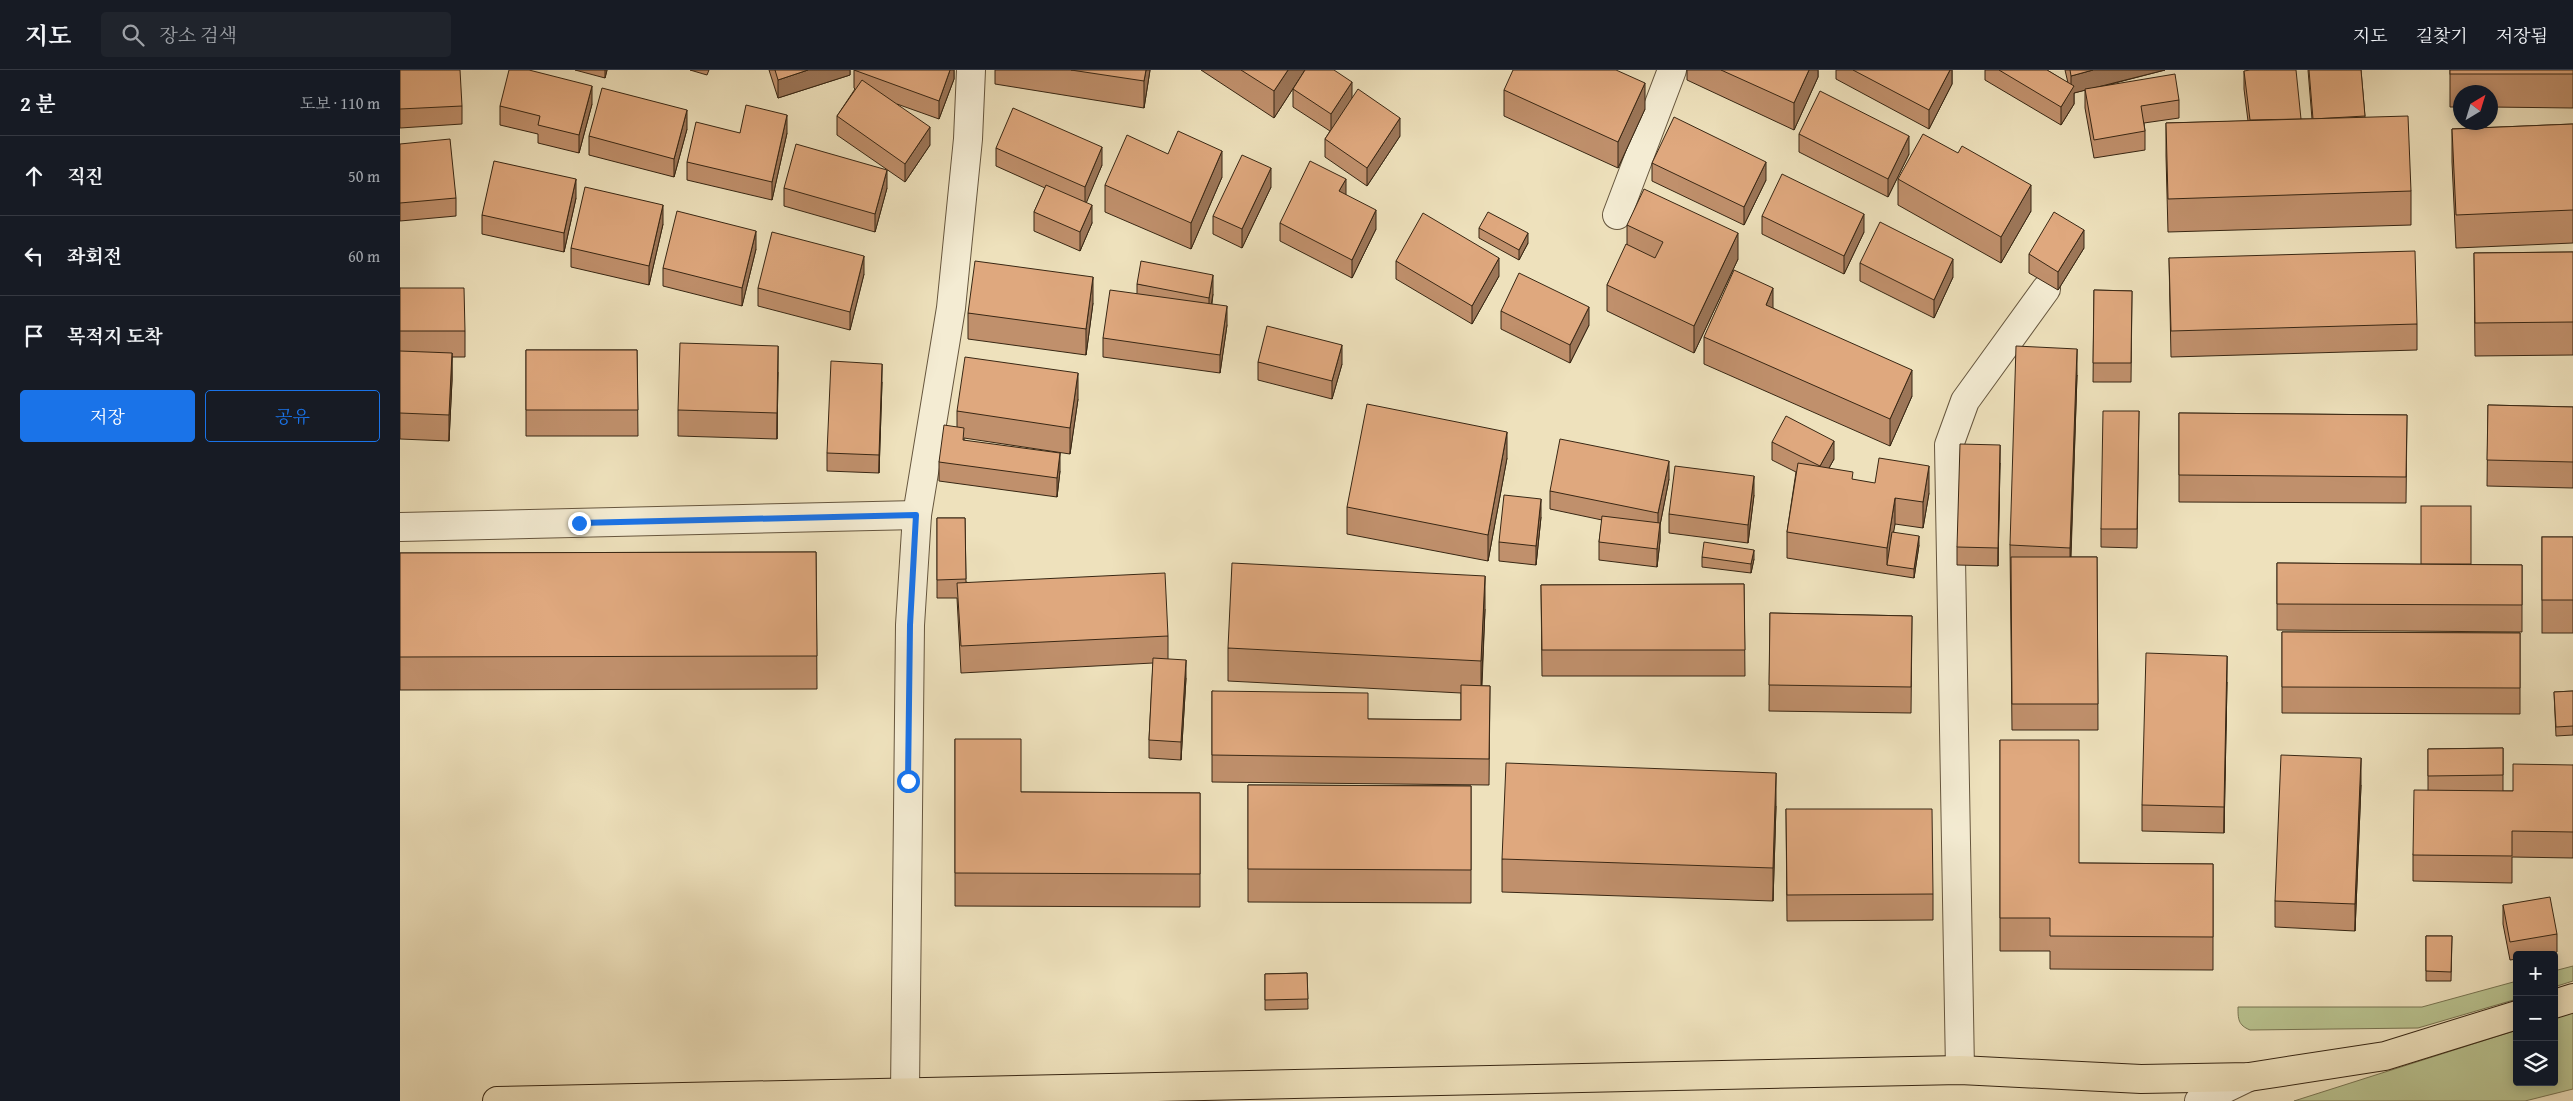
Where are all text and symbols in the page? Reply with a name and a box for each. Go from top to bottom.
search box [101,12,451,57]
text: 지도 [25,18,71,53]
icon: search [119,21,147,49]
text: 장소 검색 [159,21,237,49]
text: 지도 [2353,22,2388,49]
text: 길찾기 [2416,22,2468,49]
text: 저장됨 [2496,22,2548,49]
north arrow [2453,85,2498,130]
text: 2 분 [20,88,56,119]
text: 도보 · 110 m [300,91,380,115]
icon: ahead [20,162,48,190]
text: 직진 [67,162,104,190]
text: 50 m [348,164,380,188]
icon: left [20,242,48,270]
text: 좌회전 [67,242,122,270]
text: 60 m [348,244,380,268]
icon: arrive [20,322,48,350]
text: 목적지 도착 [67,322,163,350]
button: 저장 [20,390,195,442]
button: 공유 [205,390,380,442]
route end [568,512,591,535]
route start [897,770,920,793]
map controls [2513,951,2558,1086]
button: + [2513,951,2558,996]
button: − [2513,996,2558,1041]
button: layers [2513,1041,2558,1086]

